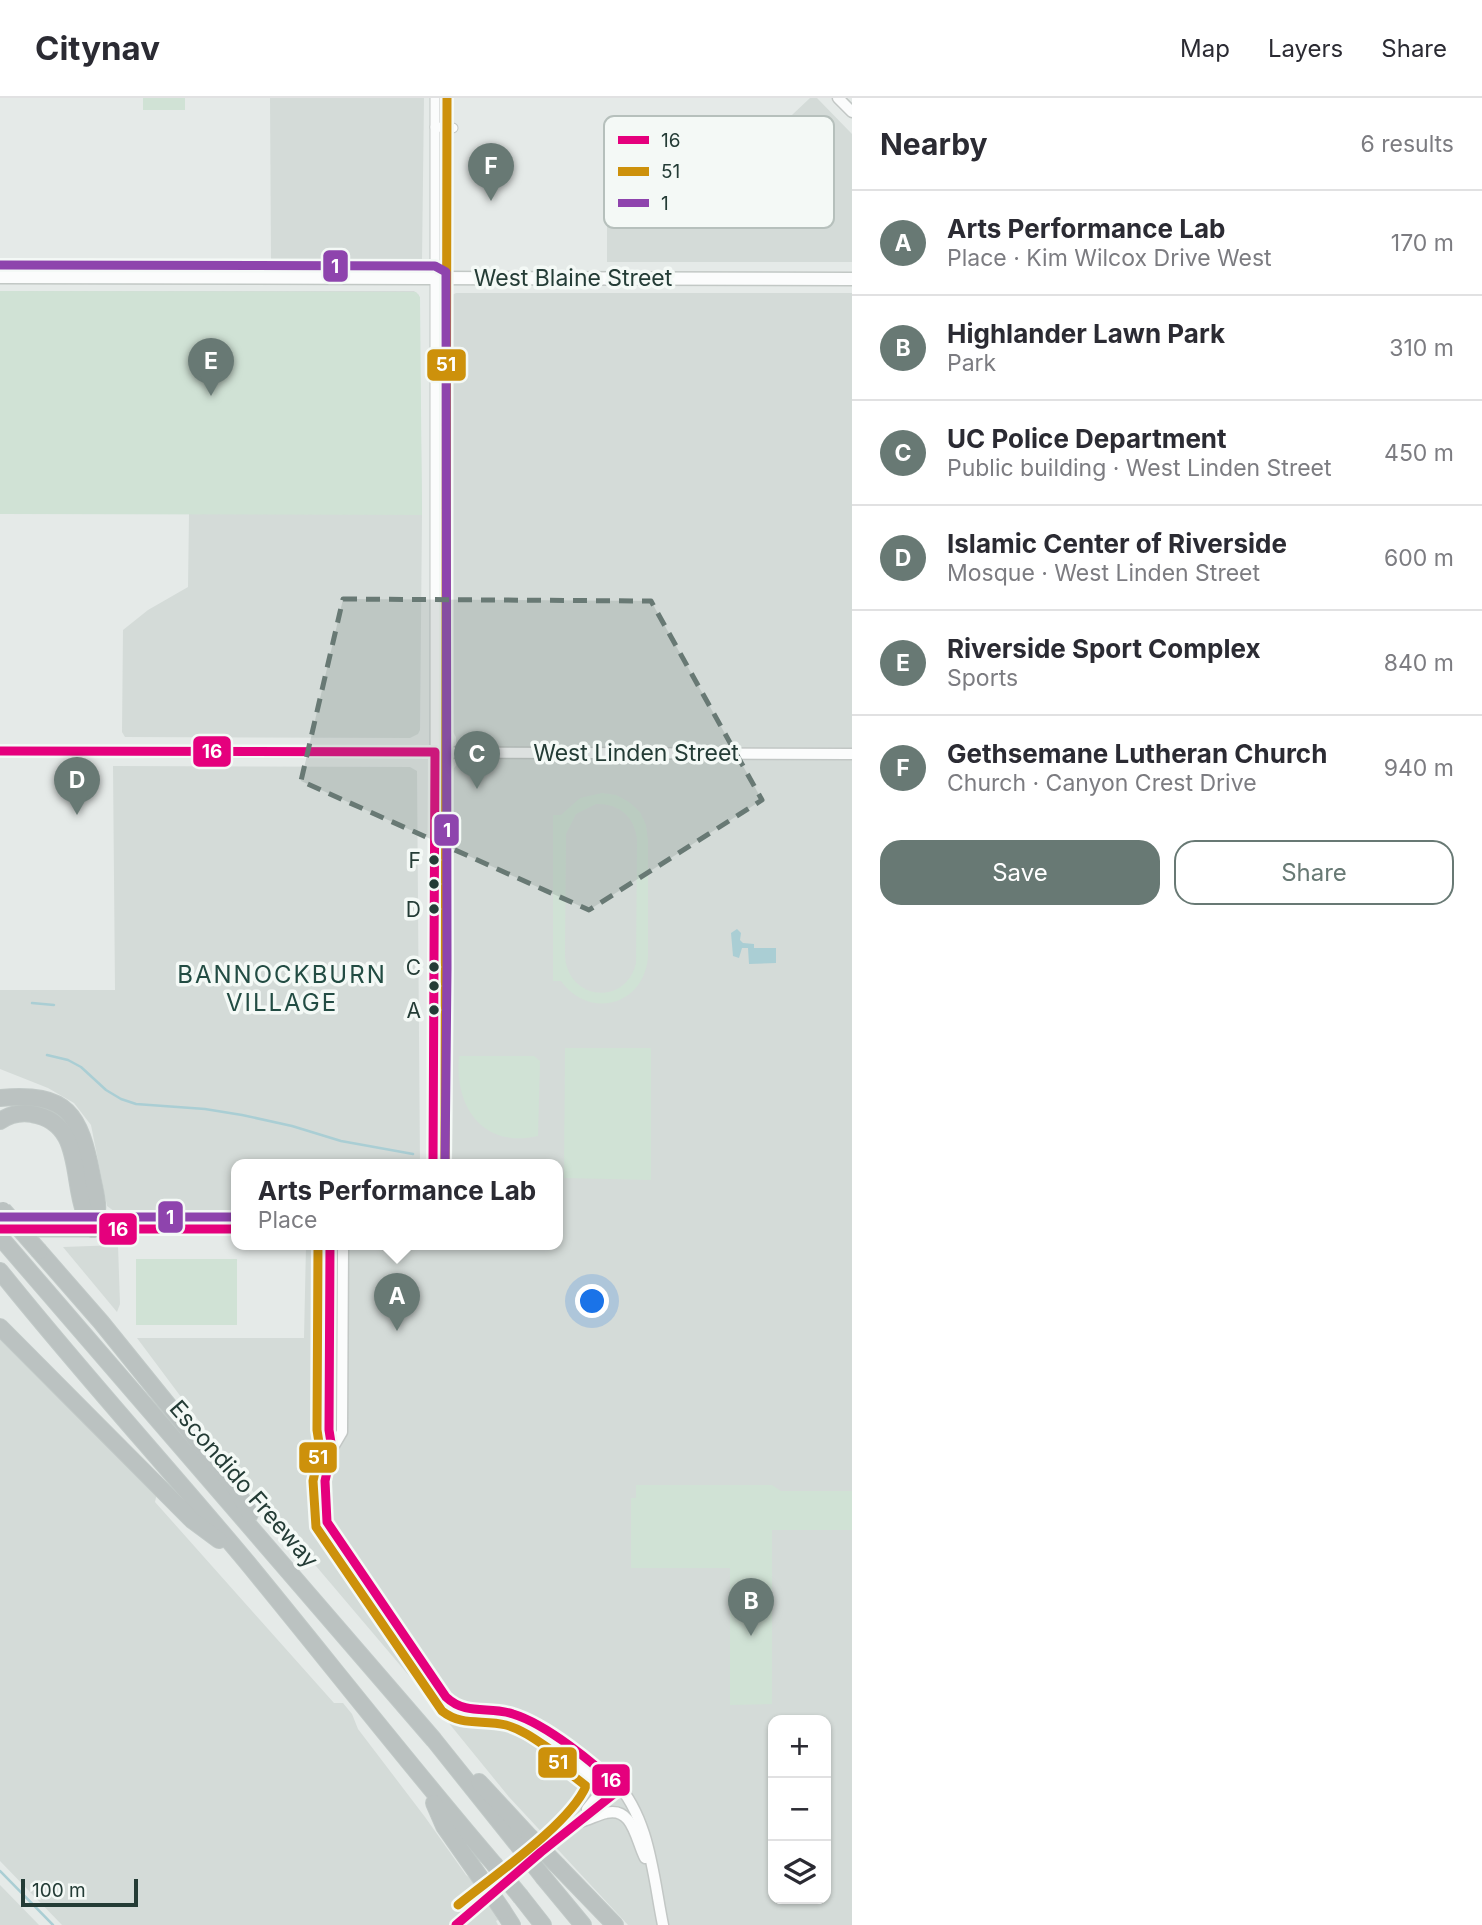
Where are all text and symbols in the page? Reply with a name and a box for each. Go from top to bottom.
text: Citynav [35,28,160,68]
text: Map [1180,34,1230,63]
text: Layers [1268,34,1343,63]
text: Share [1381,34,1447,63]
legend [604,116,834,228]
text: Nearby [880,126,988,162]
text: 16 [661,129,681,152]
text: 6 results [1360,130,1454,158]
pin: F [468,143,514,201]
text: 51 [661,160,680,183]
text: 1 [661,192,669,215]
text: Arts Performance Lab [947,213,1225,244]
text: A [894,229,912,257]
text: 170 m [1391,229,1454,257]
text: Place · Kim Wilcox Drive West [947,244,1272,272]
line badge: 1 [322,249,349,283]
text: 1 [331,255,339,278]
street label: West Blaine Street [474,264,673,292]
text: Highlander Lawn Park [947,318,1225,349]
text: B [895,334,911,362]
text: 310 m [1389,334,1454,362]
pin: E [188,338,234,396]
line badge: 51 [426,348,467,382]
text: Park [947,349,996,377]
text: 51 [436,353,456,376]
text: UC Police Department [947,423,1227,454]
text: C [894,439,912,467]
text: 450 m [1384,439,1454,467]
text: Public building · West Linden Street [947,454,1332,482]
text: Islamic Center of Riverside [947,528,1287,559]
text: D [895,544,911,572]
text: 600 m [1384,544,1454,572]
text: Mosque · West Linden Street [947,559,1260,587]
text: Riverside Sport Complex [947,633,1261,664]
text: E [896,649,910,677]
text: 840 m [1384,649,1454,677]
text: Sports [947,664,1018,692]
pin: C [454,731,500,789]
line badge: 16 [192,735,232,768]
text: Gethsemane Lutheran Church [947,738,1327,769]
street label: West Linden Street [533,739,739,767]
text: 16 [202,740,222,763]
text: F [896,754,910,782]
text: 940 m [1384,754,1454,782]
pin: D [54,757,100,815]
text: Church · Canyon Crest Drive [947,769,1257,797]
line badge: 1 [433,813,460,847]
text: 1 [443,819,451,842]
button: Save [880,840,1160,905]
button: Share [1174,840,1454,905]
place label: F [409,848,421,873]
marker: F [427,853,441,867]
unlabelled marker [427,877,441,891]
place label: D [406,897,421,922]
marker: D [427,902,441,916]
place label: C [406,955,421,980]
district label: BANNOCKBURN VILLAGE [177,960,387,1017]
marker: C [427,960,441,974]
unlabelled marker [427,979,441,993]
place label: A [407,998,421,1023]
marker: A [427,1003,441,1017]
popup [231,1159,563,1250]
text: Arts Performance Lab [258,1175,536,1206]
line badge: 1 [157,1200,184,1234]
text: 1 [166,1206,174,1229]
text: Place [258,1206,318,1234]
line badge: 16 [98,1212,138,1246]
text: 16 [108,1218,128,1241]
pin: A [374,1273,420,1331]
your location [575,1284,609,1318]
street label: Escondido Freeway [164,1395,324,1573]
line badge: 51 [298,1441,338,1474]
text: 51 [308,1446,328,1469]
pin: B [728,1578,774,1636]
map controls [768,1715,831,1904]
button: + [768,1715,831,1778]
line badge: 51 [537,1746,578,1779]
text: 51 [548,1751,568,1774]
line badge: 16 [591,1763,631,1797]
text: 16 [601,1769,621,1792]
button: − [768,1778,831,1841]
button: layers [768,1841,831,1904]
scale bar [21,1876,138,1908]
text: 100 m [32,1879,86,1902]

